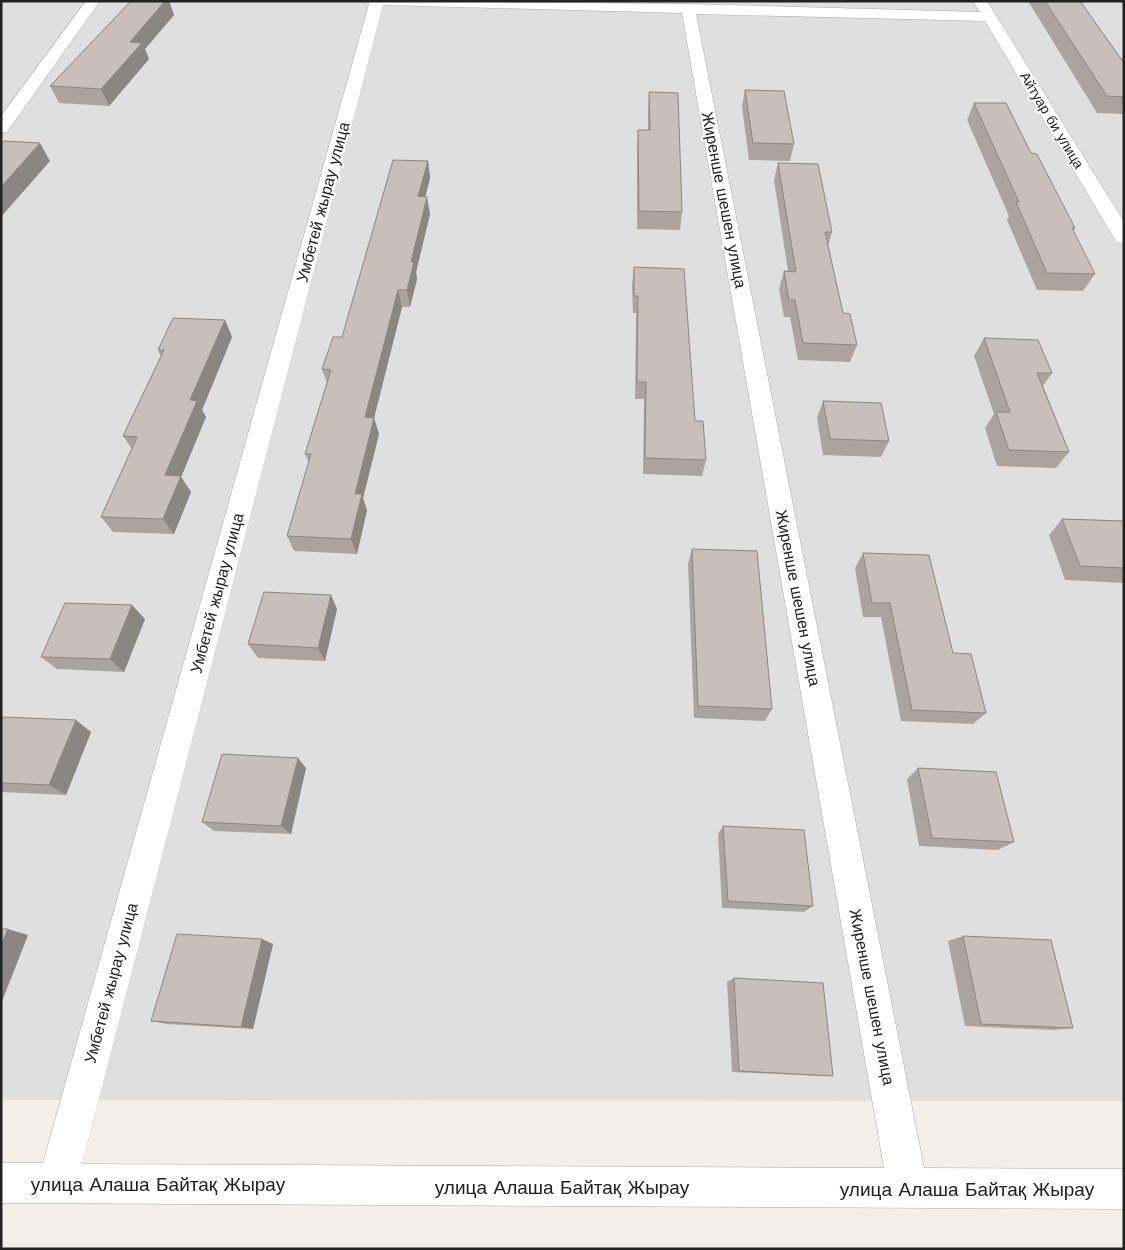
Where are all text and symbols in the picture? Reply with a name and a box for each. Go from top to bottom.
street label: Айтуар би улица [1017,69,1087,171]
street label: Жиренше шешен улица [698,110,750,290]
street label: Умбетей жырау улица [292,120,354,284]
street label: Жиренше шешен улица [772,508,824,688]
street label: Умбетей жырау улица [186,511,248,675]
street label: Умбетей жырау улица [80,901,142,1065]
street label: Жиренше шешен улица [846,907,898,1087]
street label: улица Алаша Байтақ Жырау [31,1173,286,1196]
street label: улица Алаша Байтақ Жырау [435,1176,690,1199]
street label: улица Алаша Байтақ Жырау [840,1178,1095,1201]

